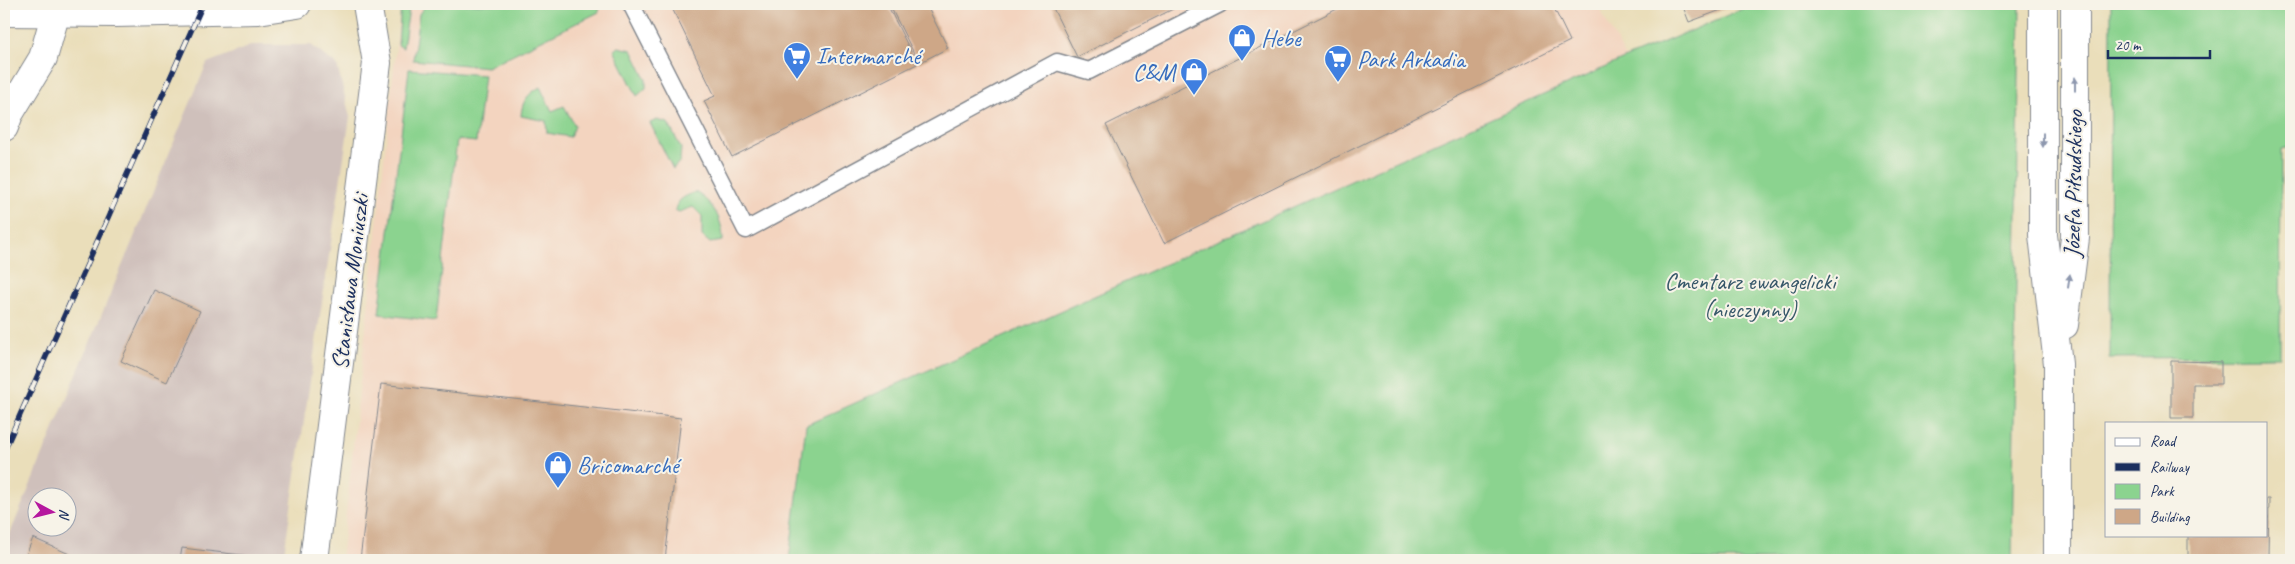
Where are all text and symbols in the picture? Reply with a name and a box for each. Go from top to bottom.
shop icon: Hebe [1227,23,1257,62]
place label: Hebe [1261,23,1303,53]
scale bar [2108,28,2210,60]
text: 20 m [2115,36,2142,55]
supermarket icon: Intermarché [782,41,812,80]
place label: Intermarché [816,41,924,71]
supermarket icon: Park Arkadia [1323,44,1353,83]
place label: Park Arkadia [1357,44,1467,74]
place label: C&M [1133,57,1178,87]
shop icon: C&M [1179,57,1209,96]
one-way arrow [2071,75,2079,91]
street label: Józefa Piłsudskiego [2057,109,2089,259]
one-way arrow [2039,132,2047,148]
street label: Stanisława Moniuszki [324,189,376,371]
park label: Cmentarz ewangelicki (nieczynny) [1664,266,1838,324]
one-way arrow [2066,272,2074,288]
legend [2105,422,2268,536]
text: Road [2150,432,2177,451]
shop icon: Bricomarché [543,450,573,489]
place label: Bricomarché [577,450,683,480]
text: Railway [2150,458,2191,477]
text: Park [2150,482,2175,501]
north arrow [28,486,78,536]
text: N [55,508,73,521]
text: Building [2150,508,2190,527]

